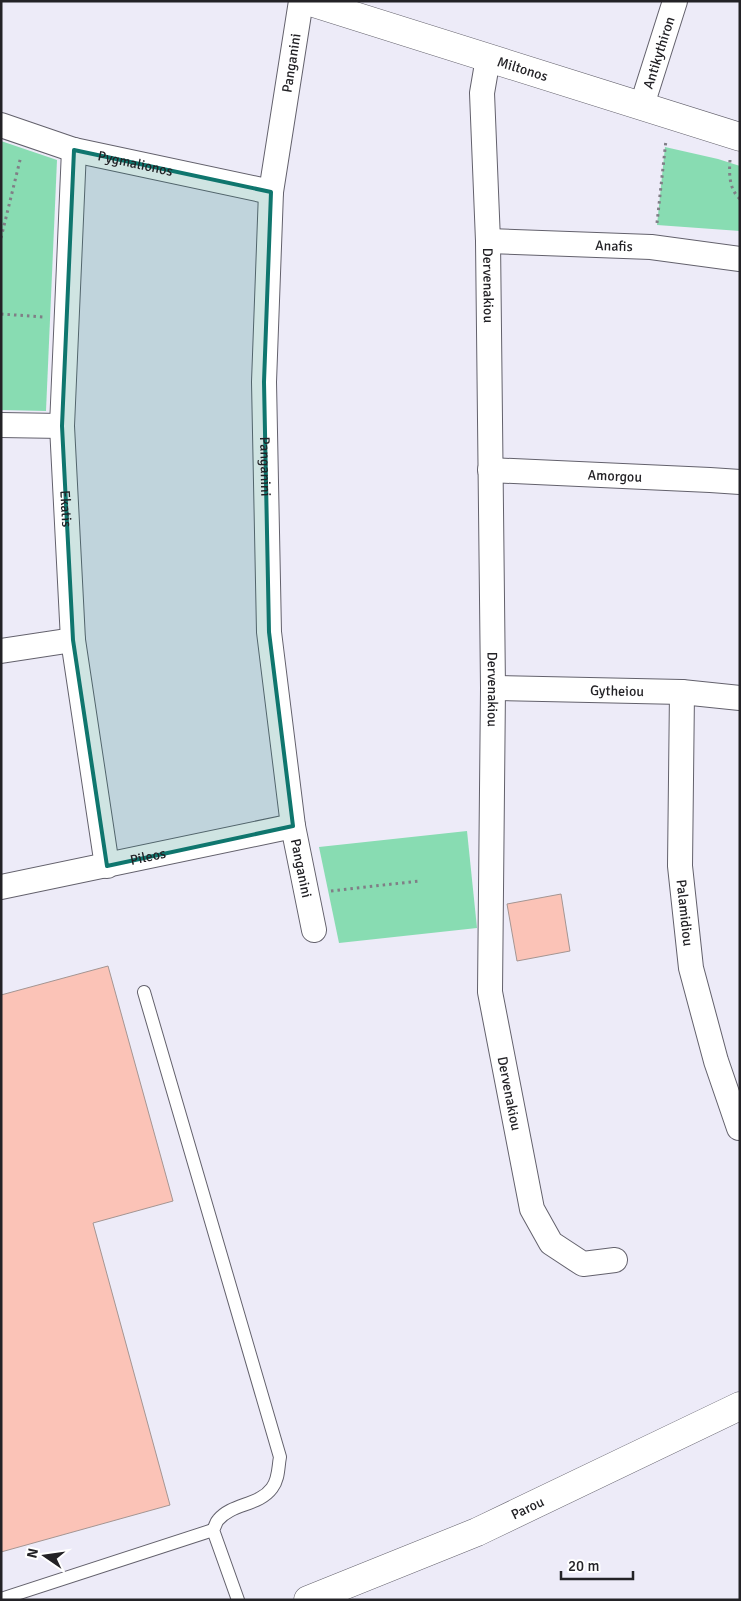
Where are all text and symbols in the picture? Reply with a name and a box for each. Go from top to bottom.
street label: Antikythiron [640,14,679,91]
street label: Panganini [278,32,305,94]
street label: Miltonos [495,53,550,85]
street label: Pygmalionos [96,147,174,180]
street label: Anafis [595,237,633,255]
street label: Dervenakiou [479,248,497,323]
street label: Panganini [256,436,274,497]
street label: Amorgou [587,466,642,486]
street label: Ekatis [56,490,75,527]
street label: Dervenakiou [484,652,501,727]
street label: Gytheiou [590,682,644,700]
street label: Panganini [287,837,315,899]
street label: Pileos [128,845,167,869]
street label: Palamidiou [672,879,697,947]
street label: Dervenakiou [494,1055,525,1132]
street label: Parou [508,1493,547,1523]
north arrow [20,1531,70,1581]
text: N [23,1547,42,1560]
scale bar [561,1548,634,1580]
text: 20 m [568,1557,599,1575]

